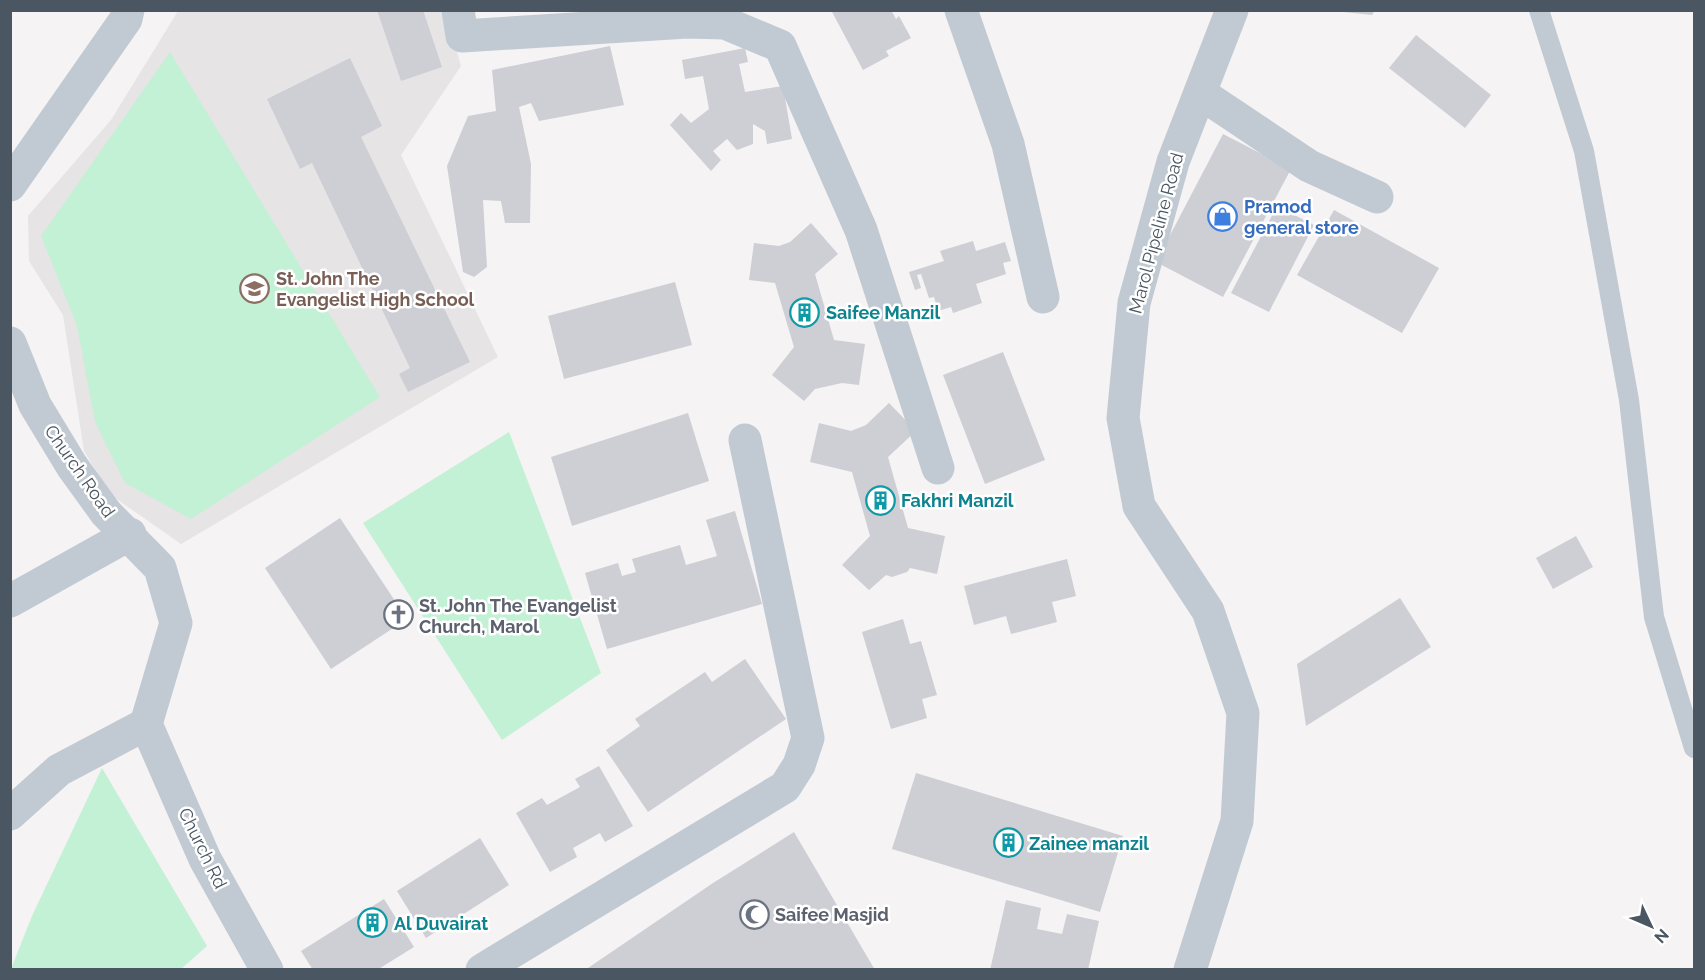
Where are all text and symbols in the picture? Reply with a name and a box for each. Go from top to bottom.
street label: Marol Pipeline Road [1124,150,1188,316]
place label: Pramod general store [1244,196,1359,238]
shop icon: Pramod general store [1207,200,1239,232]
place label: St. John The Evangelist High School [276,268,475,310]
school or university icon: St. John The Evangelist High School [239,272,271,304]
building icon: Saifee Manzil [789,296,821,328]
place label: Saifee Manzil [826,302,940,323]
street label: Church Road [41,421,119,521]
building icon: Fakhri Manzil [864,484,896,516]
place label: Fakhri Manzil [901,490,1014,511]
place label: St. John The Evangelist Church, Marol [419,595,617,637]
church icon: St. John The Evangelist Church, Marol [382,599,414,631]
street label: Church Rd [174,804,232,892]
building icon: Zainee manzil [992,827,1024,859]
place label: Zainee manzil [1029,833,1149,854]
north arrow [1621,896,1681,956]
mosque icon: Saifee Masjid [738,898,770,930]
place label: Saifee Masjid [775,904,889,925]
building icon: Al Duvairat [357,907,389,939]
place label: Al Duvairat [394,913,488,934]
text: N [1650,925,1673,947]

